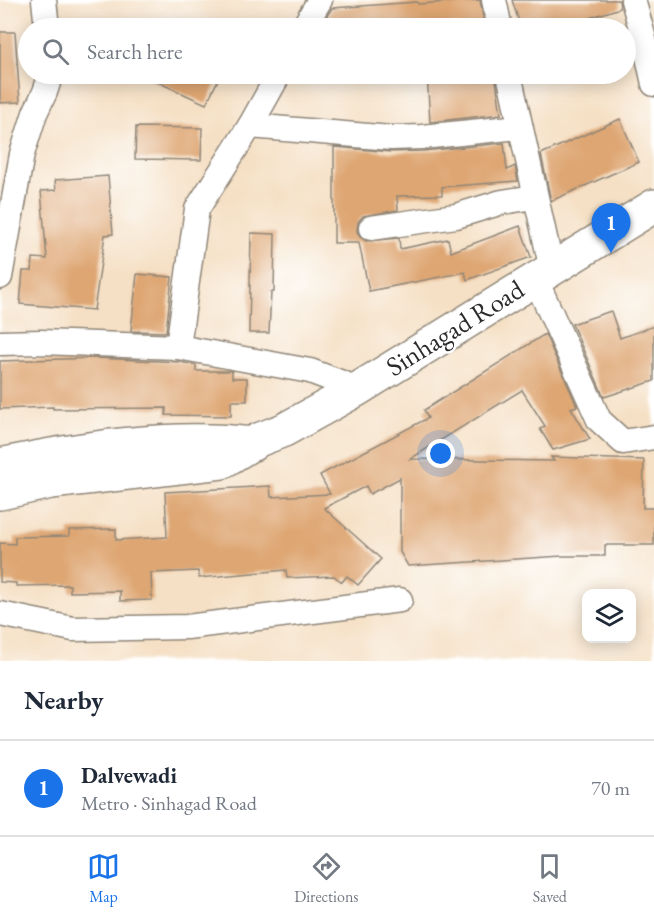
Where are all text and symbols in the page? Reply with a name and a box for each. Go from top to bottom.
search box [18,18,636,84]
icon: search [39,35,72,68]
text: Search here [87,37,182,66]
pin: 1 [592,204,630,253]
street label: Sinhagad Road [379,271,531,384]
your location [426,439,455,468]
map controls [582,589,636,643]
button: layers [582,589,636,643]
text: Nearby [24,683,104,717]
text: Dalvewadi [81,761,177,790]
text: 1 [38,775,49,801]
text: 70 m [591,775,630,801]
text: Metro · Sinhagad Road [81,790,257,816]
tab: Map [87,850,120,907]
tab: Directions [294,850,359,907]
tab: Saved [533,850,567,907]

